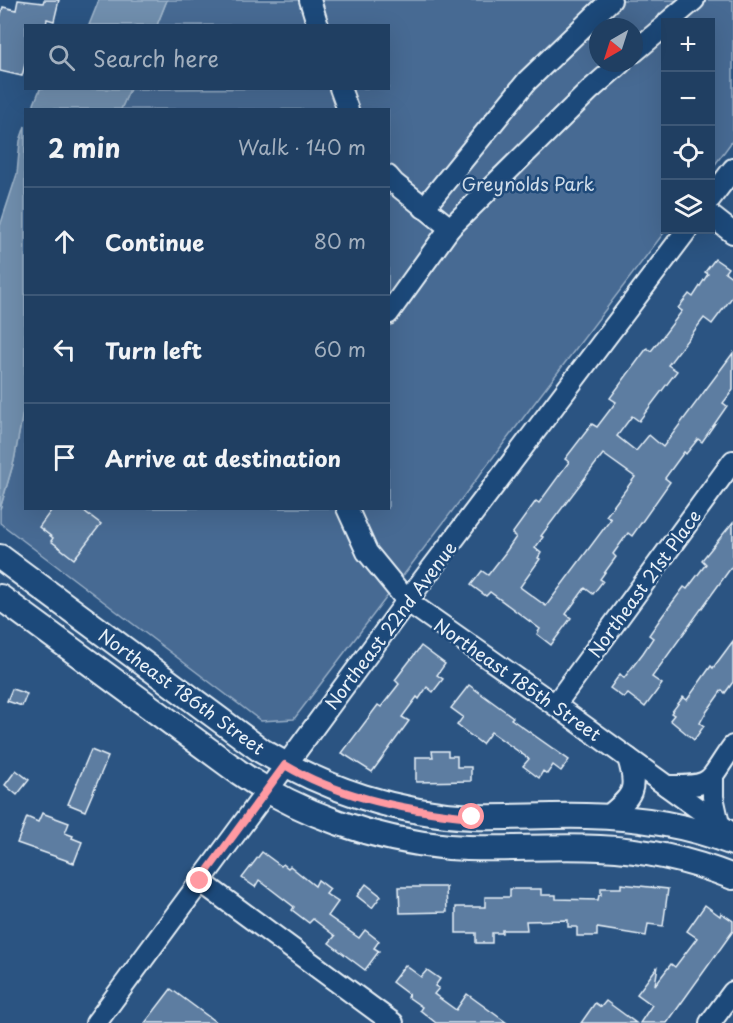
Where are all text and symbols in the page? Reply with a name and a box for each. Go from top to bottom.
north arrow [589,18,643,72]
map controls [661,18,715,234]
button: + [661,18,715,72]
search box [24,24,390,90]
icon: search [45,41,78,74]
text: Search here [93,41,219,74]
button: − [661,72,715,126]
button: locate [661,126,715,180]
text: 2 min [48,128,121,167]
text: Walk · 140 m [238,132,366,162]
park label: Greynolds Park [461,170,595,197]
button: layers [661,180,715,234]
icon: ahead [48,225,81,258]
text: Continue [105,225,204,258]
text: 80 m [314,226,366,256]
icon: left [48,333,81,366]
text: Turn left [105,333,202,366]
text: 60 m [314,334,366,364]
icon: arrive [48,441,81,474]
text: Arrive at destination [105,441,341,474]
street label: Northeast 21st Place [581,503,707,663]
street label: Northeast 22nd Avenue [318,535,462,715]
street label: Northeast 185th Street [429,611,607,747]
street label: Northeast 186th Street [93,621,271,761]
route start [458,803,484,829]
route end [186,867,212,893]

